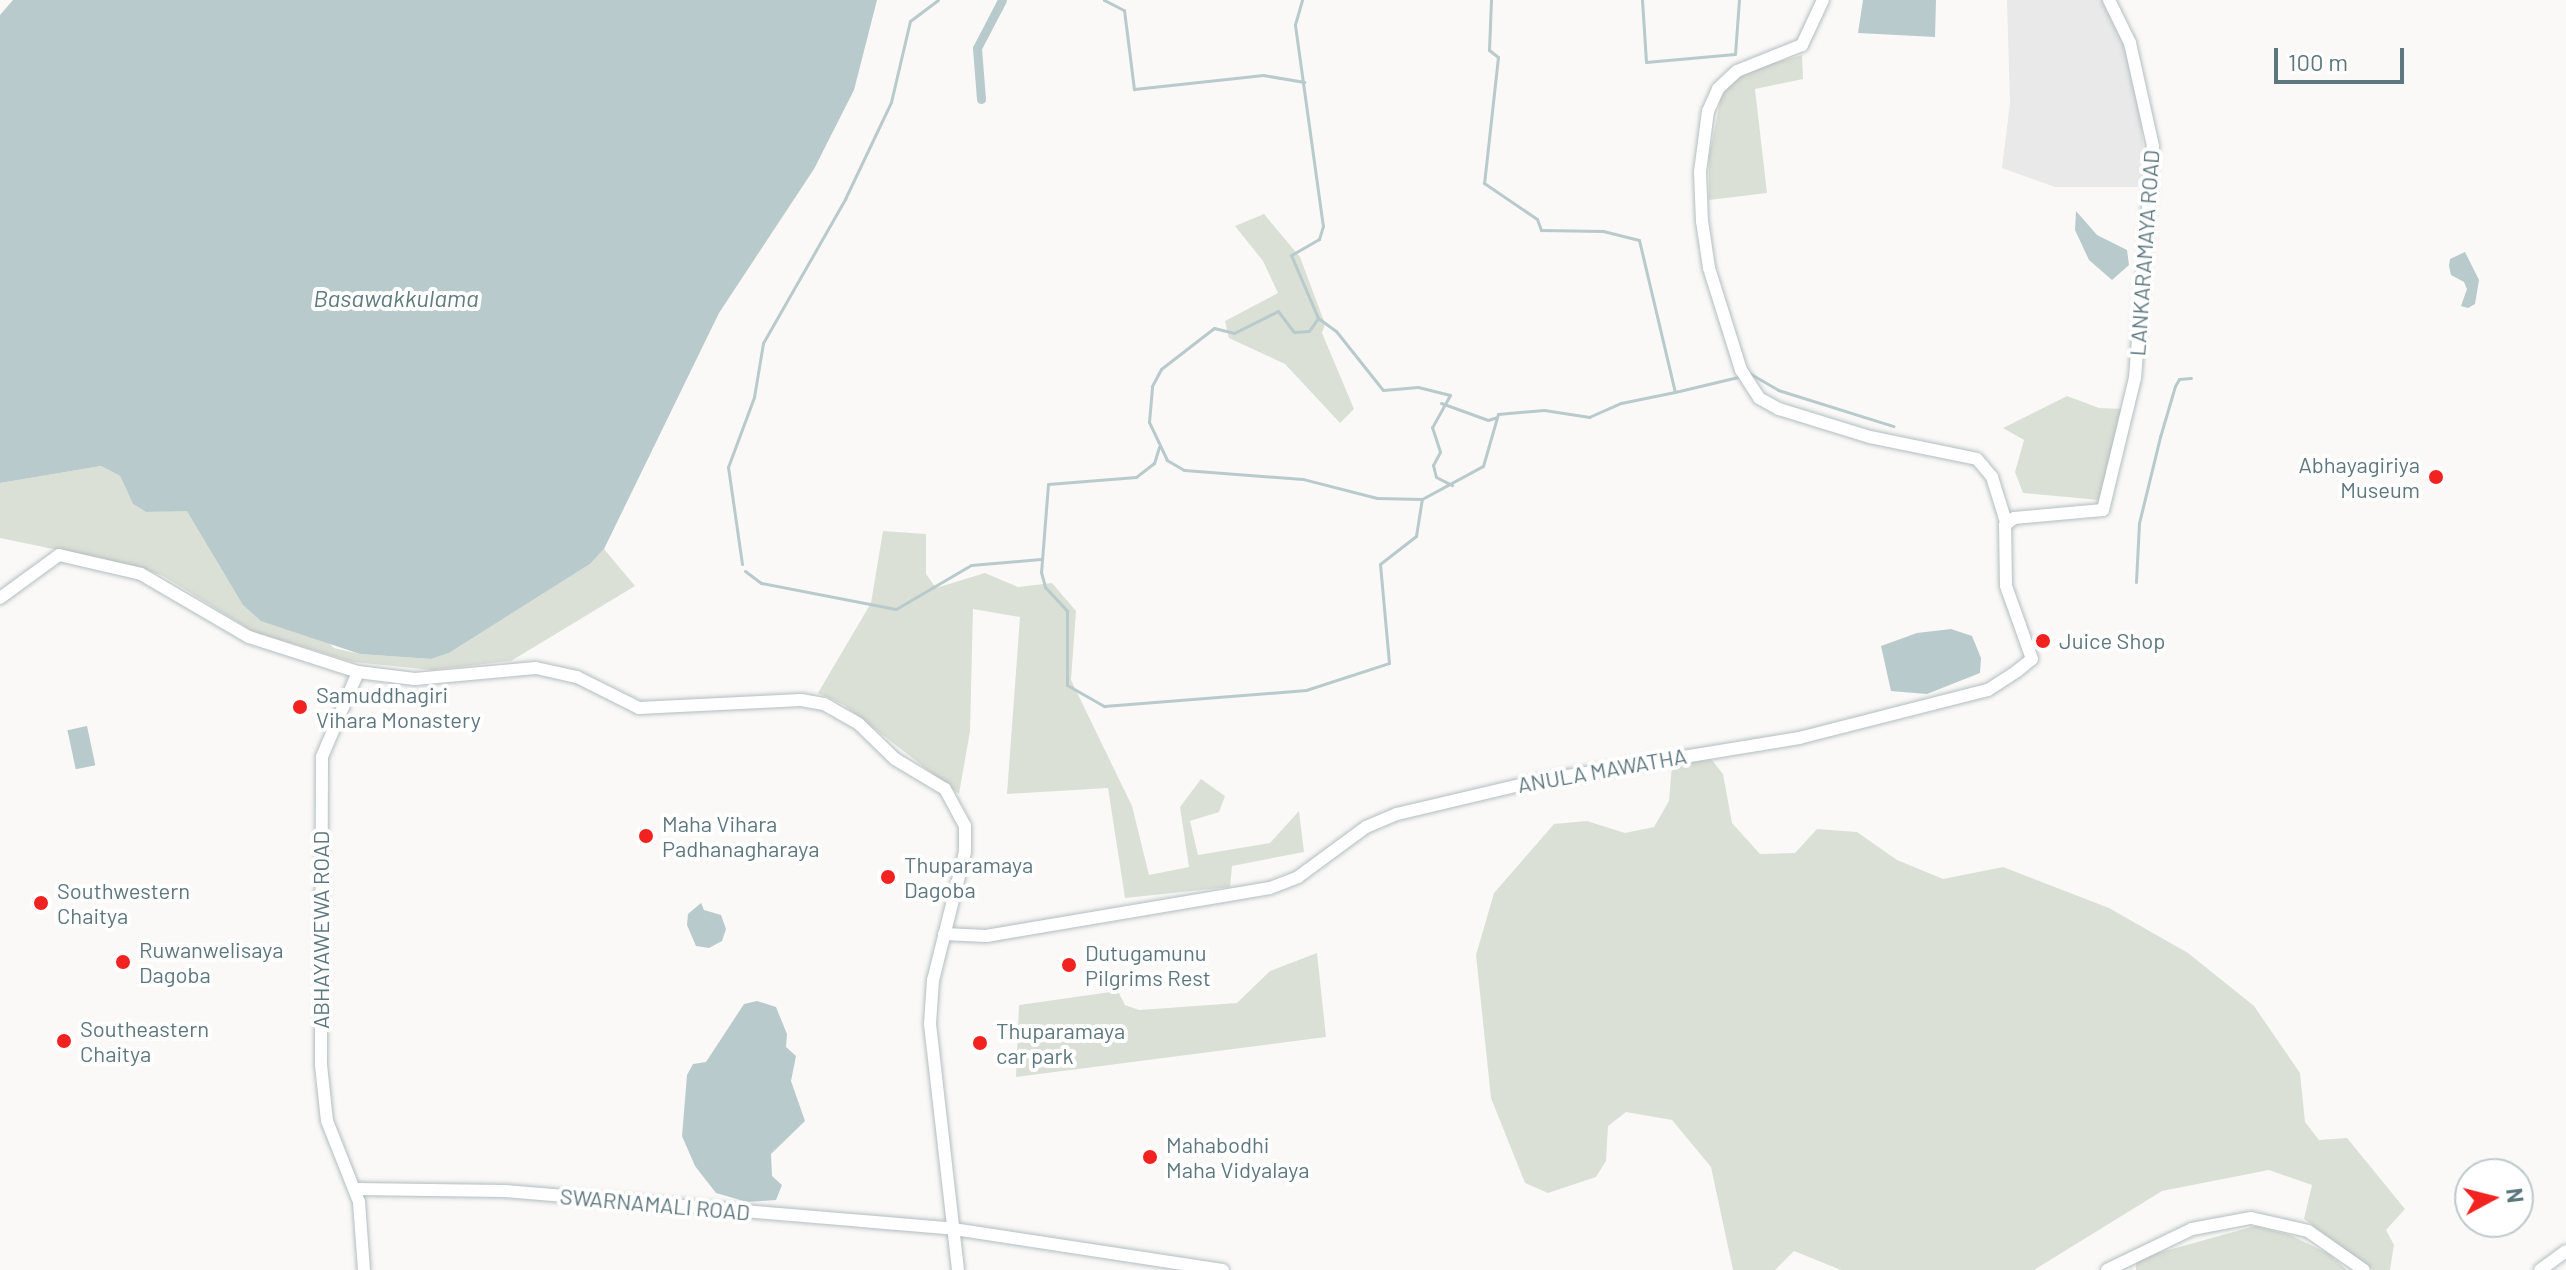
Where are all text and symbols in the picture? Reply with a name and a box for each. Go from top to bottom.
scale bar [2278,32,2408,82]
text: 100 m [2288,47,2348,76]
street label: LANKARAMAYA ROAD [2124,149,2164,357]
water label: Basawakkulama [313,284,479,312]
place label: Abhayagiriya Museum [2298,451,2420,502]
marker: Abhayagiriya Museum [2427,468,2445,486]
place label: Juice Shop [2059,628,2165,654]
marker: Juice Shop [2034,632,2052,650]
place label: Samuddhagiri Vihara Monastery [316,681,481,732]
marker: Samuddhagiri Vihara Monastery [291,698,309,716]
street label: ANULA MAWATHA [1515,742,1689,798]
place label: Maha Vihara Padhanagharaya [662,810,819,862]
marker: Maha Vihara Padhanagharaya [637,827,655,845]
street label: ABHAYAWEWA ROAD [308,831,334,1029]
place label: Thuparamaya Dagoba [904,851,1033,902]
marker: Thuparamaya Dagoba [879,868,897,886]
place label: Southwestern Chaitya [57,877,190,928]
marker: Southwestern Chaitya [32,894,50,912]
place label: Ruwanwelisaya Dagoba [139,936,283,988]
place label: Dutugamunu Pilgrims Rest [1085,939,1211,990]
marker: Ruwanwelisaya Dagoba [114,953,132,971]
marker: Dutugamunu Pilgrims Rest [1060,956,1078,974]
place label: Southeastern Chaitya [80,1015,209,1066]
place label: Thuparamaya car park [996,1017,1125,1068]
marker: Southeastern Chaitya [55,1032,73,1050]
marker: Thuparamaya car park [971,1034,989,1052]
place label: Mahabodhi Maha Vidyalaya [1166,1131,1310,1182]
marker: Mahabodhi Maha Vidyalaya [1141,1148,1159,1166]
north arrow [2454,1158,2534,1238]
street label: SWARNAMALI ROAD [559,1183,751,1225]
text: N [2502,1186,2530,1204]

